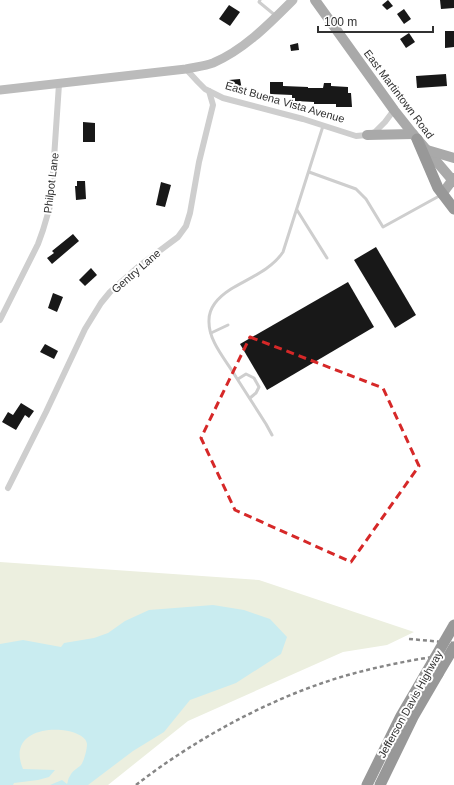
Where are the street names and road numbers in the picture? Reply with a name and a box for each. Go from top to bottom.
street label: East Martintown Road [362,47,436,141]
street label: East Buena Vista Avenue [224,79,346,125]
street label: Philpot Lane [41,152,61,214]
street label: Gentry Lane [109,247,163,295]
street label: Jefferson Davis Highway [375,648,445,760]

